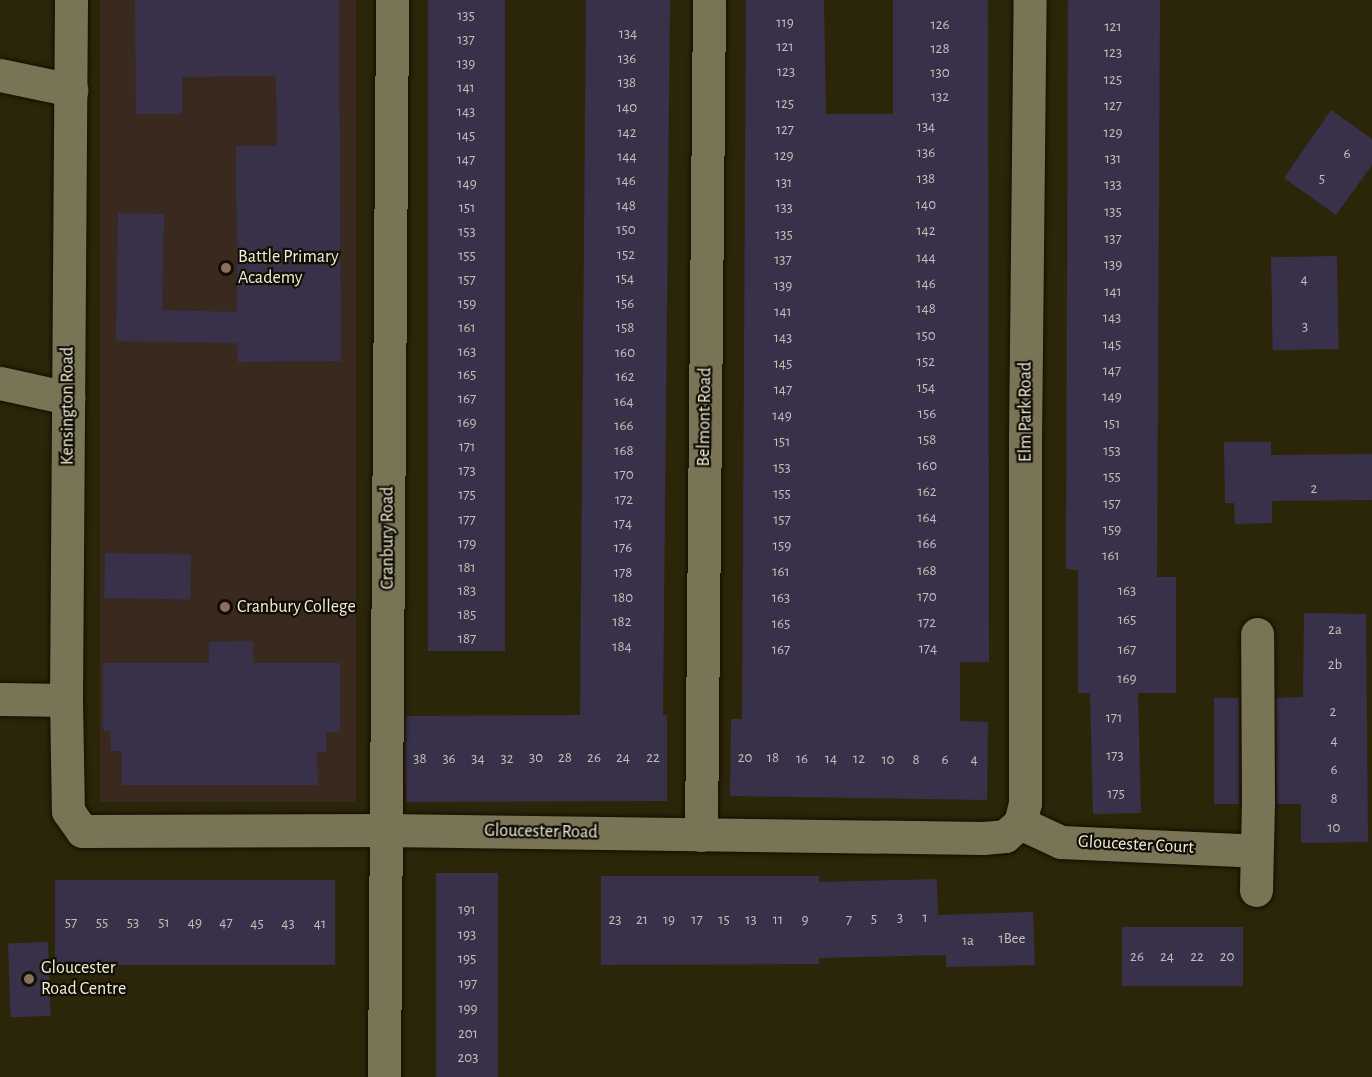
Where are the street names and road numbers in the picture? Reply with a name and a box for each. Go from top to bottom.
street label: Kensington Road [57,347,79,465]
street label: Elm Park Road [1015,362,1037,462]
street label: Belmont Road [693,367,717,467]
street label: Cranbury Road [377,487,399,589]
street label: Gloucester Road [484,820,598,844]
street label: Gloucester Court [1078,831,1194,859]

